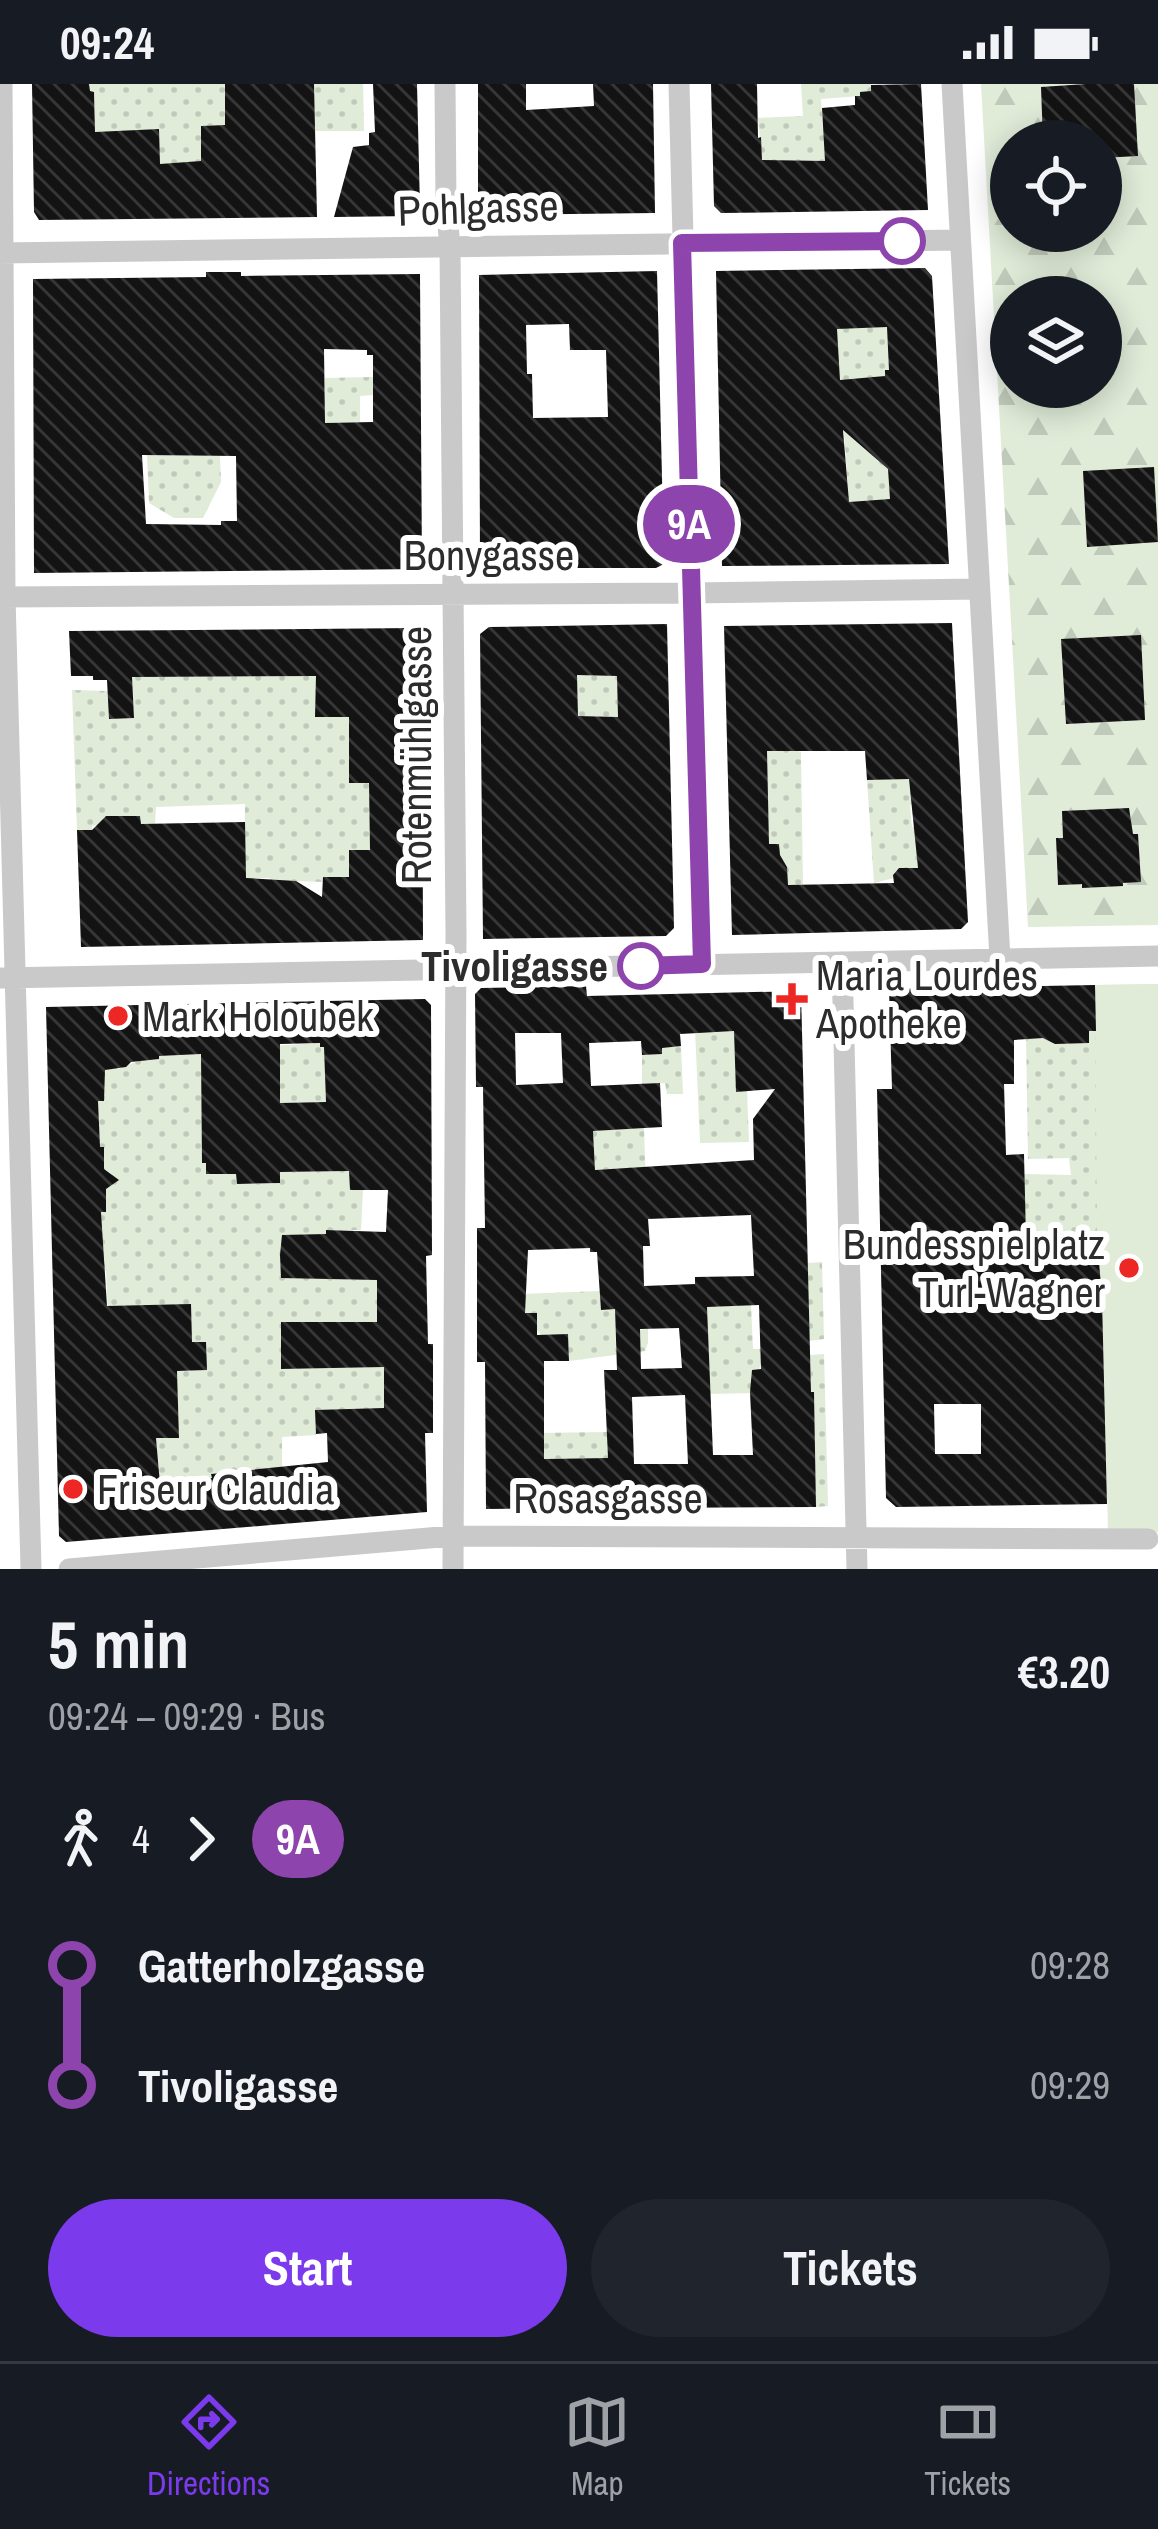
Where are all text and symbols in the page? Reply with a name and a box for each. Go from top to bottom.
text: 09:24 [60,12,154,73]
map controls [990,120,1122,408]
button: locate [990,120,1122,252]
street label: Pohlgasse [397,177,559,239]
unlabelled marker [880,219,924,263]
button: layers [990,276,1122,408]
line badge: 9A [635,485,743,563]
text: 9A [667,496,711,552]
street label: Bonygasse [404,527,574,583]
street label: Rotenmühlgasse [388,626,444,884]
place label: Tivoligasse [421,938,608,994]
marker: Tivoligasse [619,944,663,988]
place label: Maria Lourdes Apotheke [815,947,1038,1051]
marker: Maria Lourdes Apotheke [779,986,805,1012]
place label: Mark Holoubek [142,988,374,1044]
marker: Mark Holoubek [105,1003,131,1029]
place label: Bundesspielplatz Turl-Wagner [843,1216,1106,1320]
marker: Bundesspielplatz Turl-Wagner [1116,1255,1142,1281]
place label: Friseur Claudia [97,1461,334,1517]
street label: Rosasgasse [513,1470,703,1526]
marker: Friseur Claudia [60,1476,86,1502]
text: 5 min [48,1600,189,1689]
text: €3.20 [1018,1641,1110,1702]
text: 09:24 – 09:29 · Bus [48,1690,325,1742]
icon: walk [48,1806,114,1872]
icon: forward [168,1806,234,1872]
text: 9A [276,1811,320,1867]
text: 4 [132,1813,150,1865]
text: Gatterholzgasse [138,1935,425,1996]
text: 09:28 [1030,1939,1110,1991]
text: Tivoligasse [138,2055,338,2116]
text: 09:29 [1030,2059,1110,2111]
button: Start [48,2199,567,2337]
button: Tickets [591,2199,1110,2337]
tab: Directions [147,2389,270,2505]
tab: Map [564,2389,630,2505]
tab: Tickets [924,2389,1011,2505]

